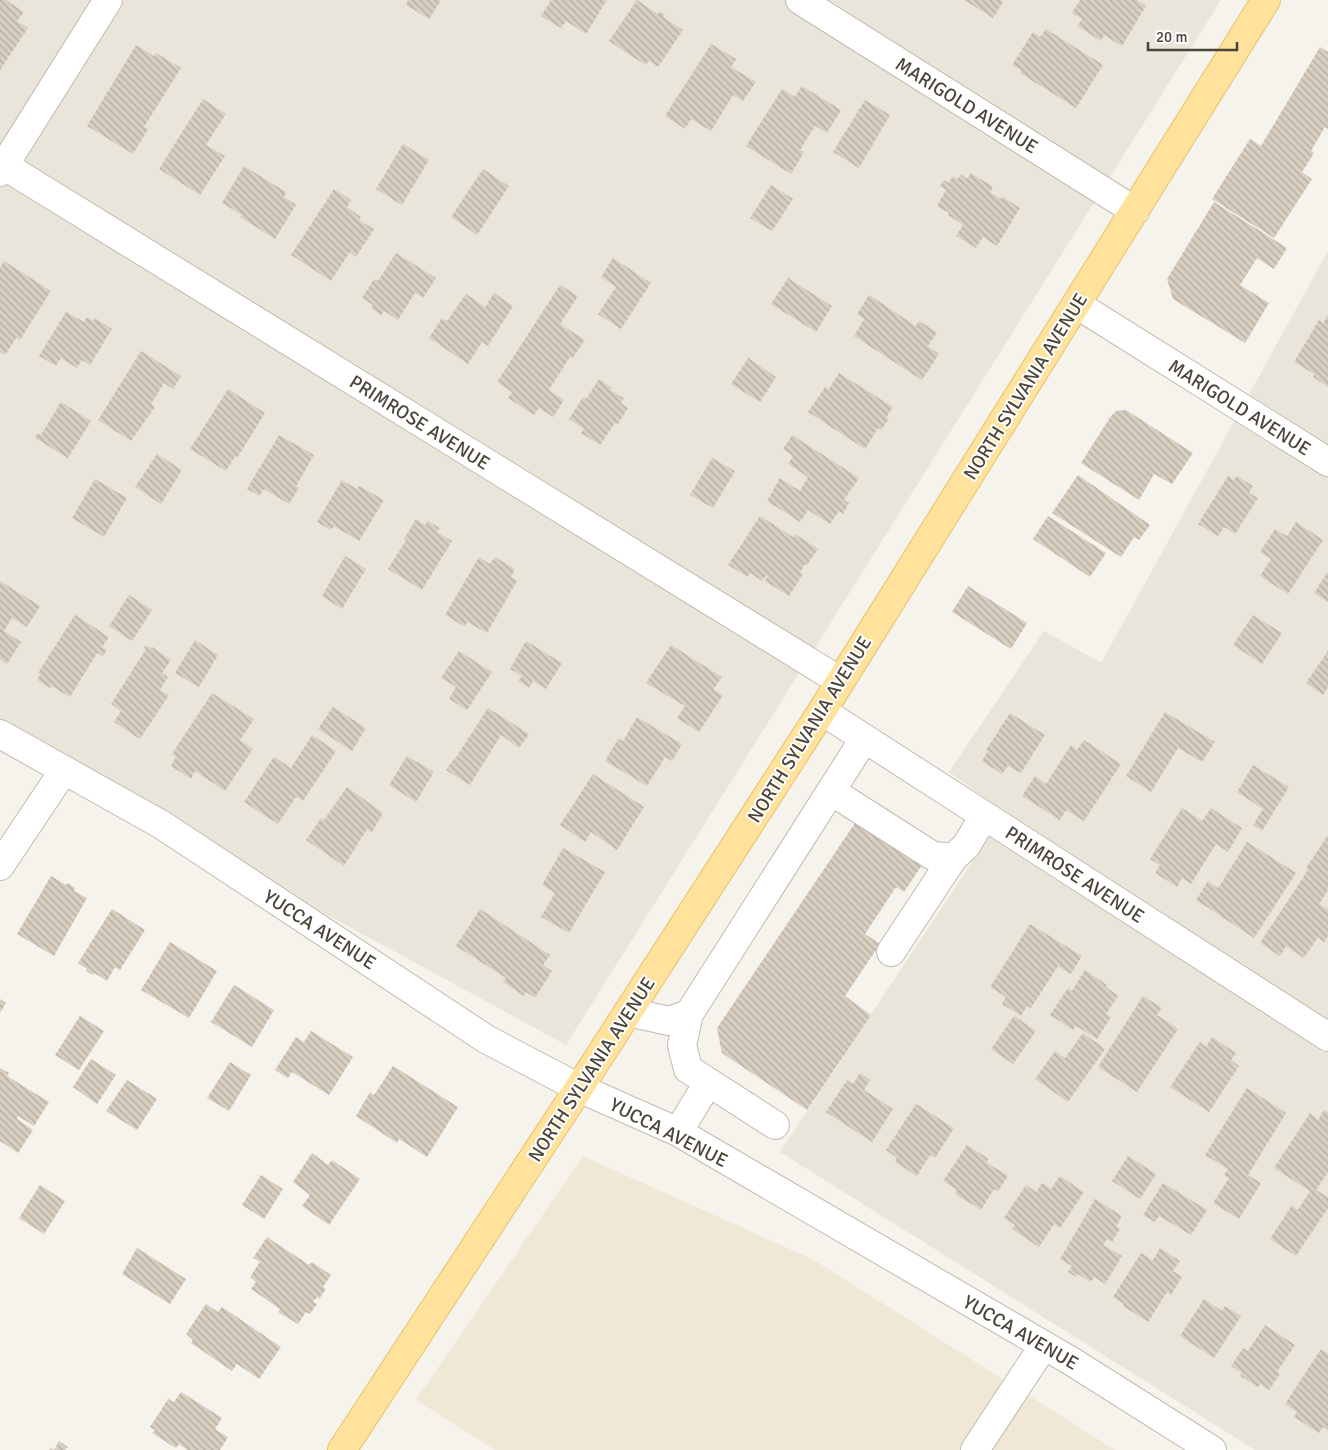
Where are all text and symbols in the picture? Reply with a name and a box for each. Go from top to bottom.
scale bar [1148,20,1237,52]
text: 20 m [1156,28,1187,46]
street label: MARIGOLD AVENUE [891,52,1042,159]
street label: NORTH SYLVANIA AVENUE [959,289,1093,484]
street label: MARIGOLD AVENUE [1164,354,1315,461]
street label: PRIMROSE AVENUE [345,370,494,476]
street label: NORTH SYLVANIA AVENUE [743,632,877,827]
street label: PRIMROSE AVENUE [1000,821,1148,929]
street label: YUCCA AVENUE [259,885,380,975]
street label: NORTH SYLVANIA AVENUE [523,973,661,1167]
street label: YUCCA AVENUE [605,1093,732,1173]
street label: YUCCA AVENUE [958,1290,1083,1376]

